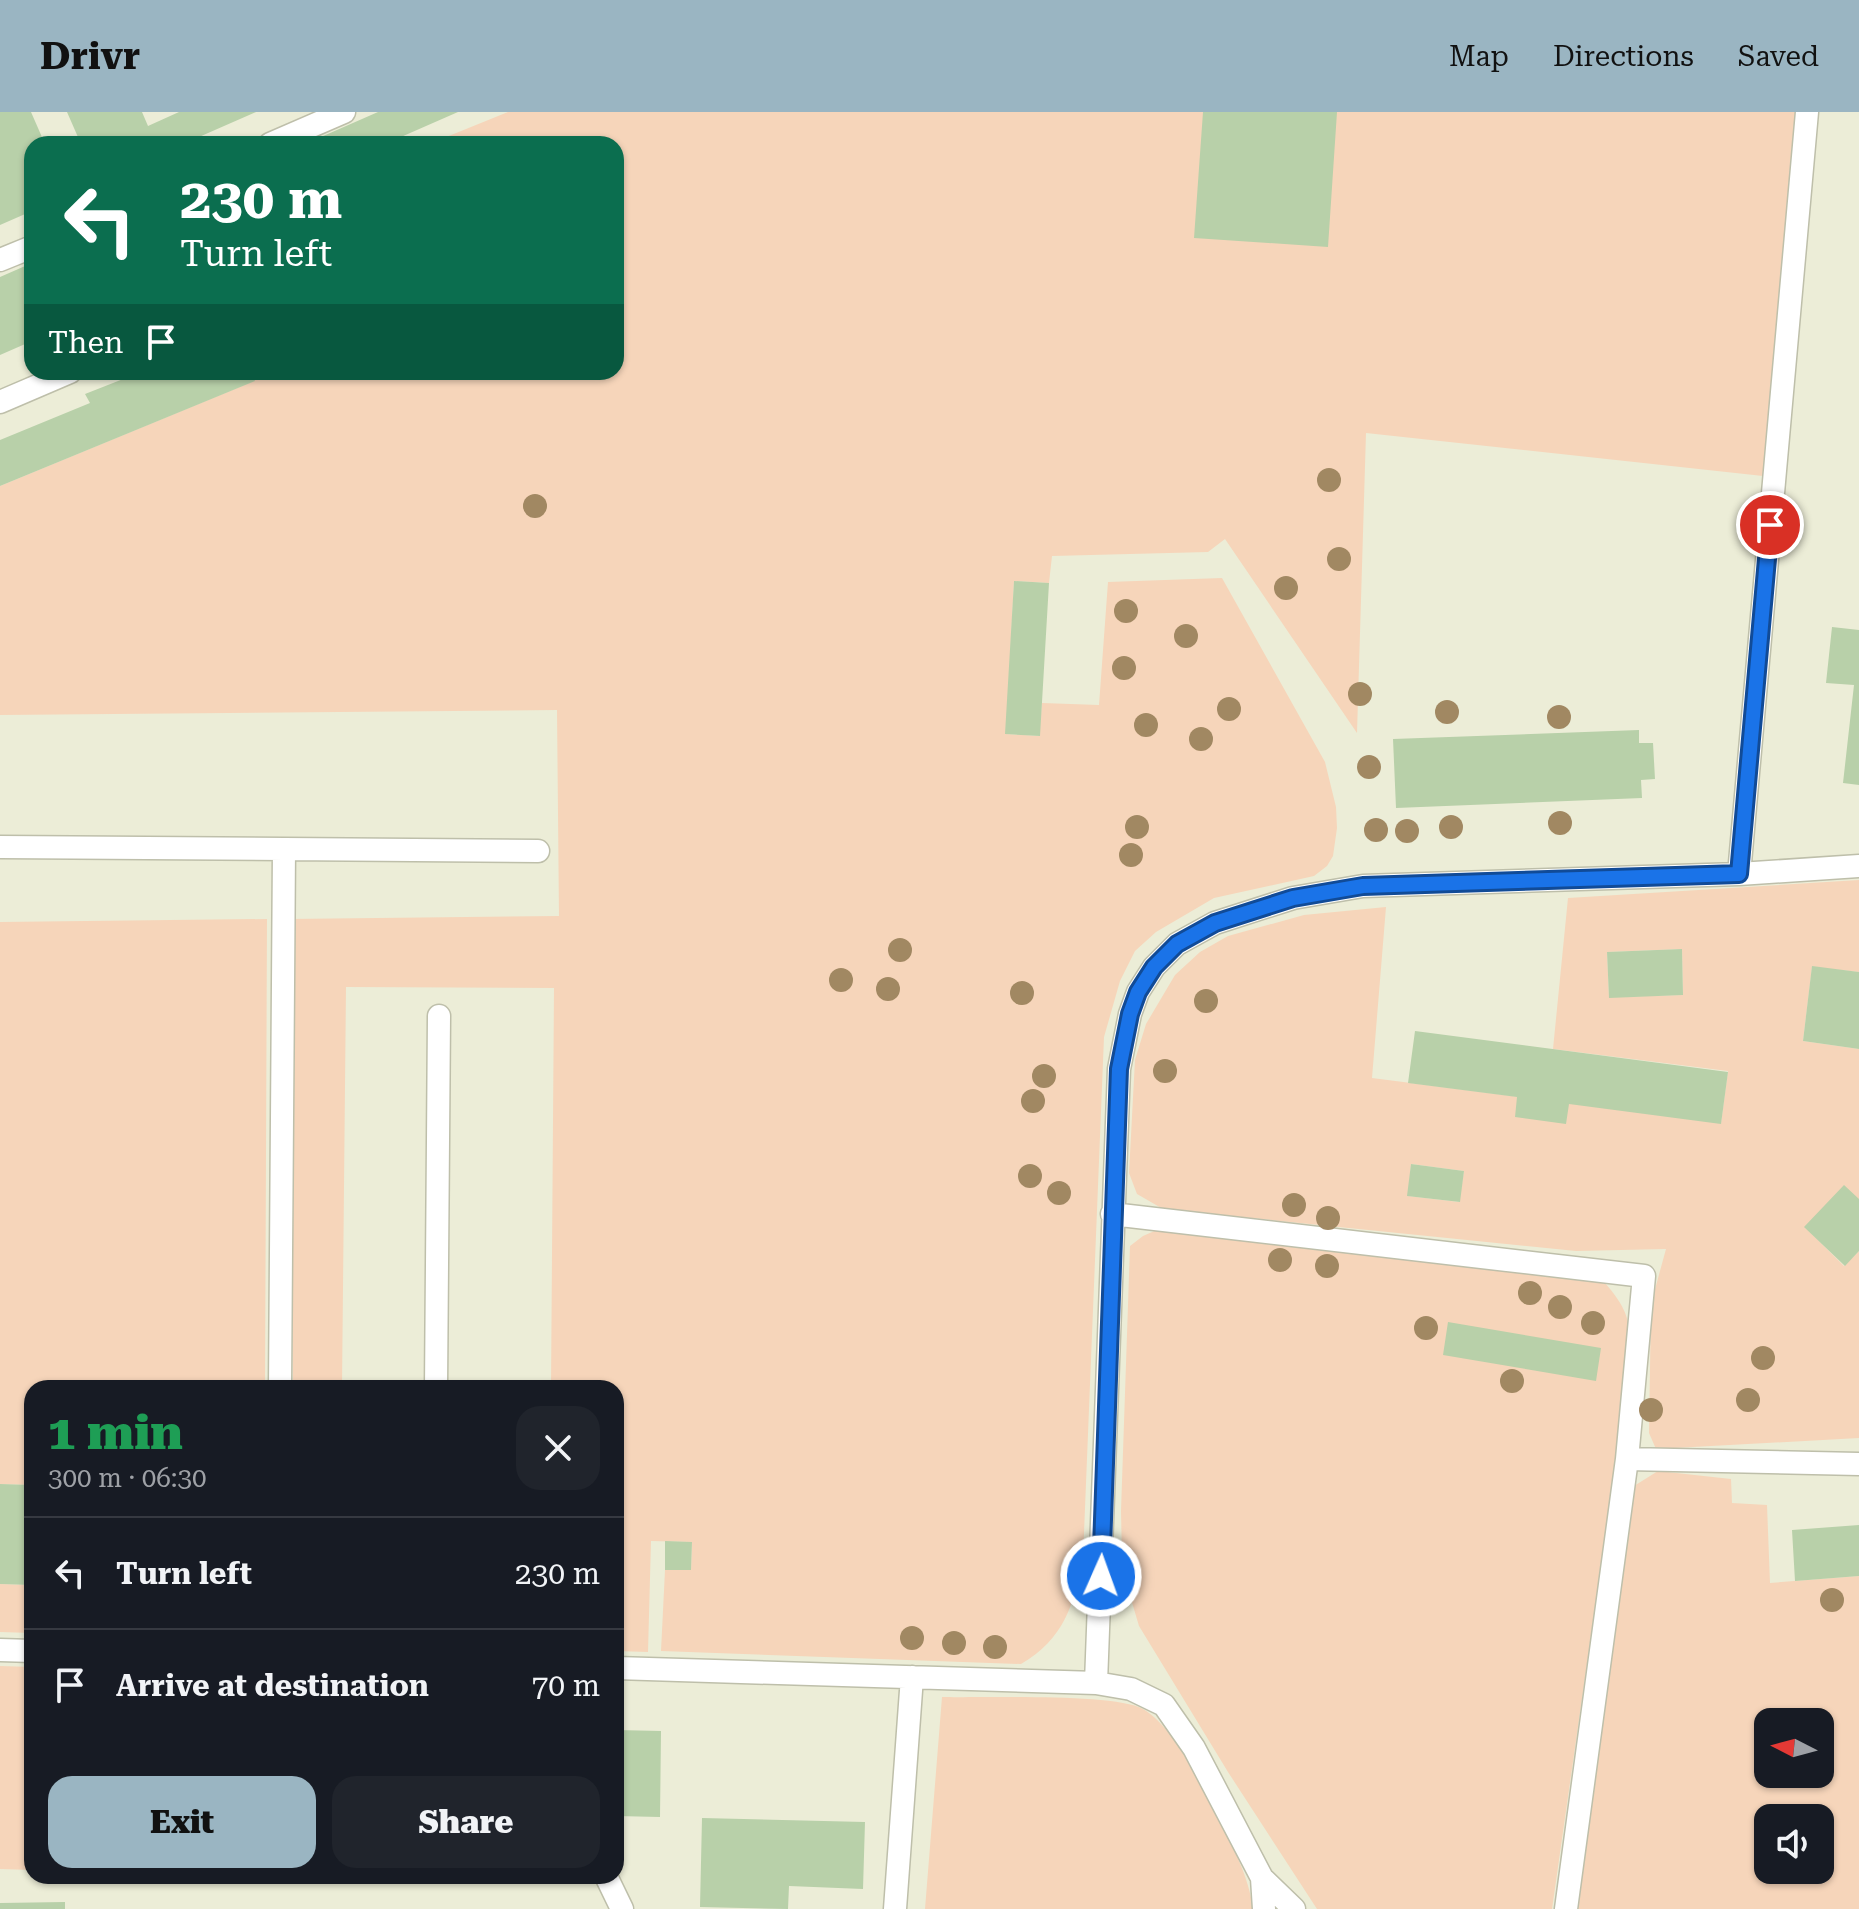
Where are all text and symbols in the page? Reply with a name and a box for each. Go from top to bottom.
text: Drivr [40,34,140,78]
text: Map [1449,40,1509,73]
text: Directions [1553,40,1694,73]
text: Saved [1738,40,1819,73]
text: 230 m [180,166,342,232]
icon: left [48,168,152,272]
text: Turn left [180,233,332,275]
icon: arrive [139,320,183,364]
text: Then [48,325,123,360]
pin [1736,491,1804,559]
icon: arrive [1748,503,1792,547]
text: 1 min [48,1405,183,1461]
button: close [516,1406,600,1490]
text: 300 m · 06:30 [48,1463,207,1493]
position arrow [1059,1534,1143,1618]
icon: left [48,1551,92,1595]
text: Turn left [116,1556,252,1591]
text: 230 m [515,1556,600,1591]
icon: arrive [48,1663,92,1707]
text: Arrive at destination [116,1668,429,1703]
text: 70 m [531,1668,600,1703]
north arrow [1754,1708,1834,1788]
map controls [1754,1708,1834,1884]
button: Exit [48,1776,316,1868]
button: Share [332,1776,600,1868]
button: sound [1754,1804,1834,1884]

